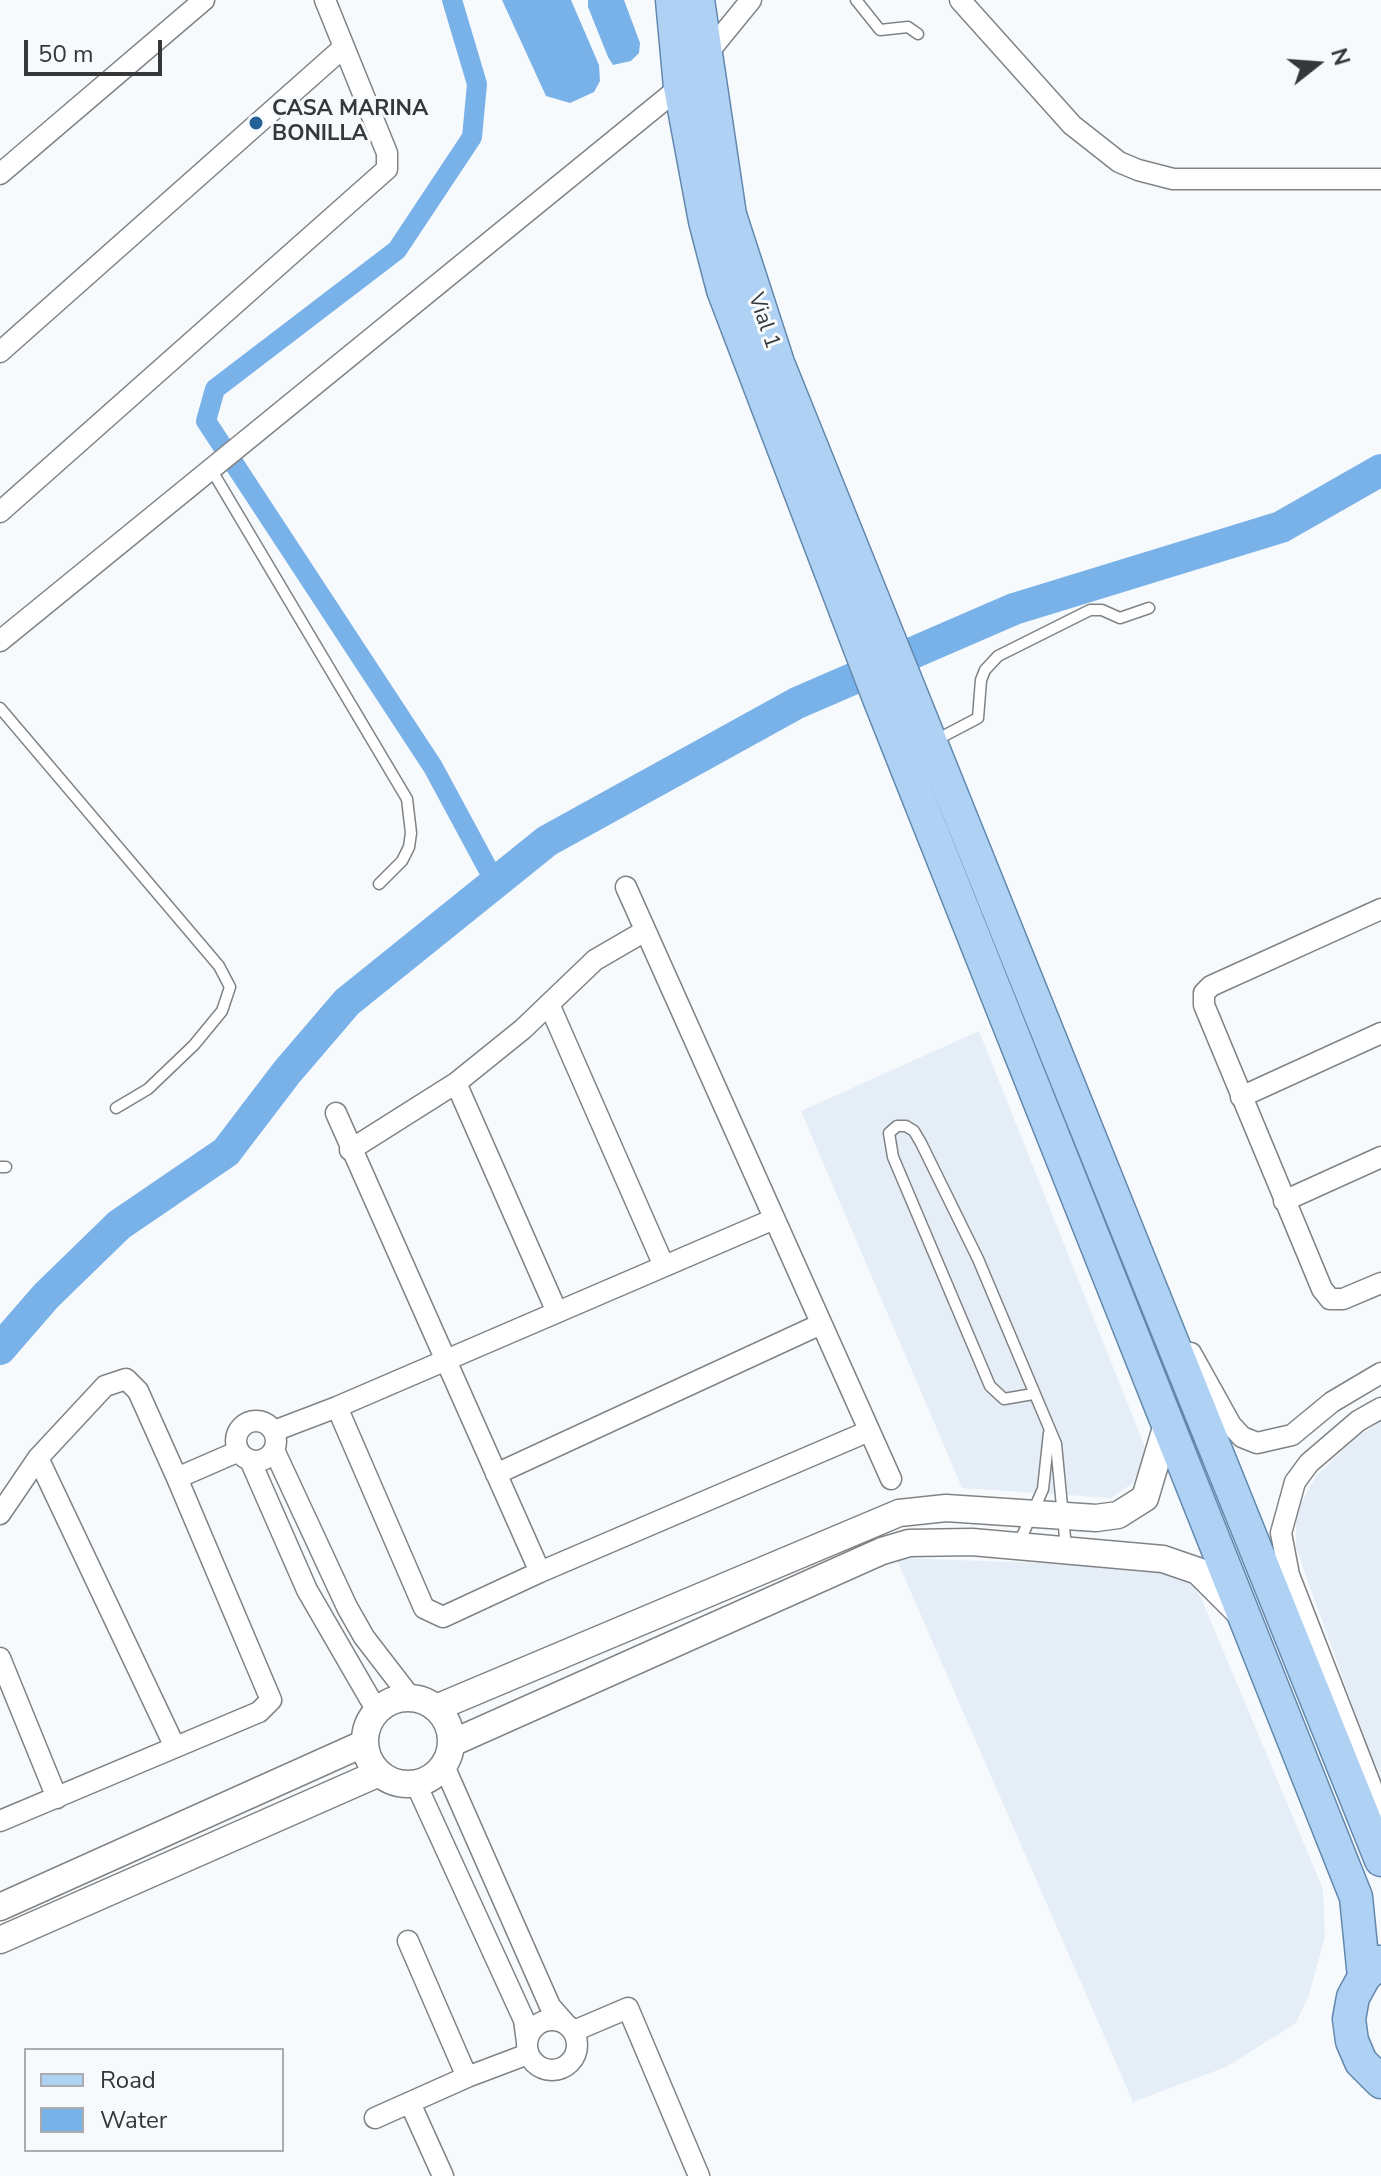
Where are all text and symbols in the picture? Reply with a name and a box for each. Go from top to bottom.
scale bar [28,24,166,74]
north arrow [1277,24,1357,104]
text: 50 m [38,38,94,70]
text: N [1323,45,1357,69]
place label: CASA MARINA BONILLA [272,97,428,148]
marker: CASA MARINA BONILLA [247,114,265,132]
street label: Vial 1 [741,290,785,352]
legend [24,2048,284,2152]
text: Road [100,2064,156,2096]
text: Water [100,2104,167,2136]

